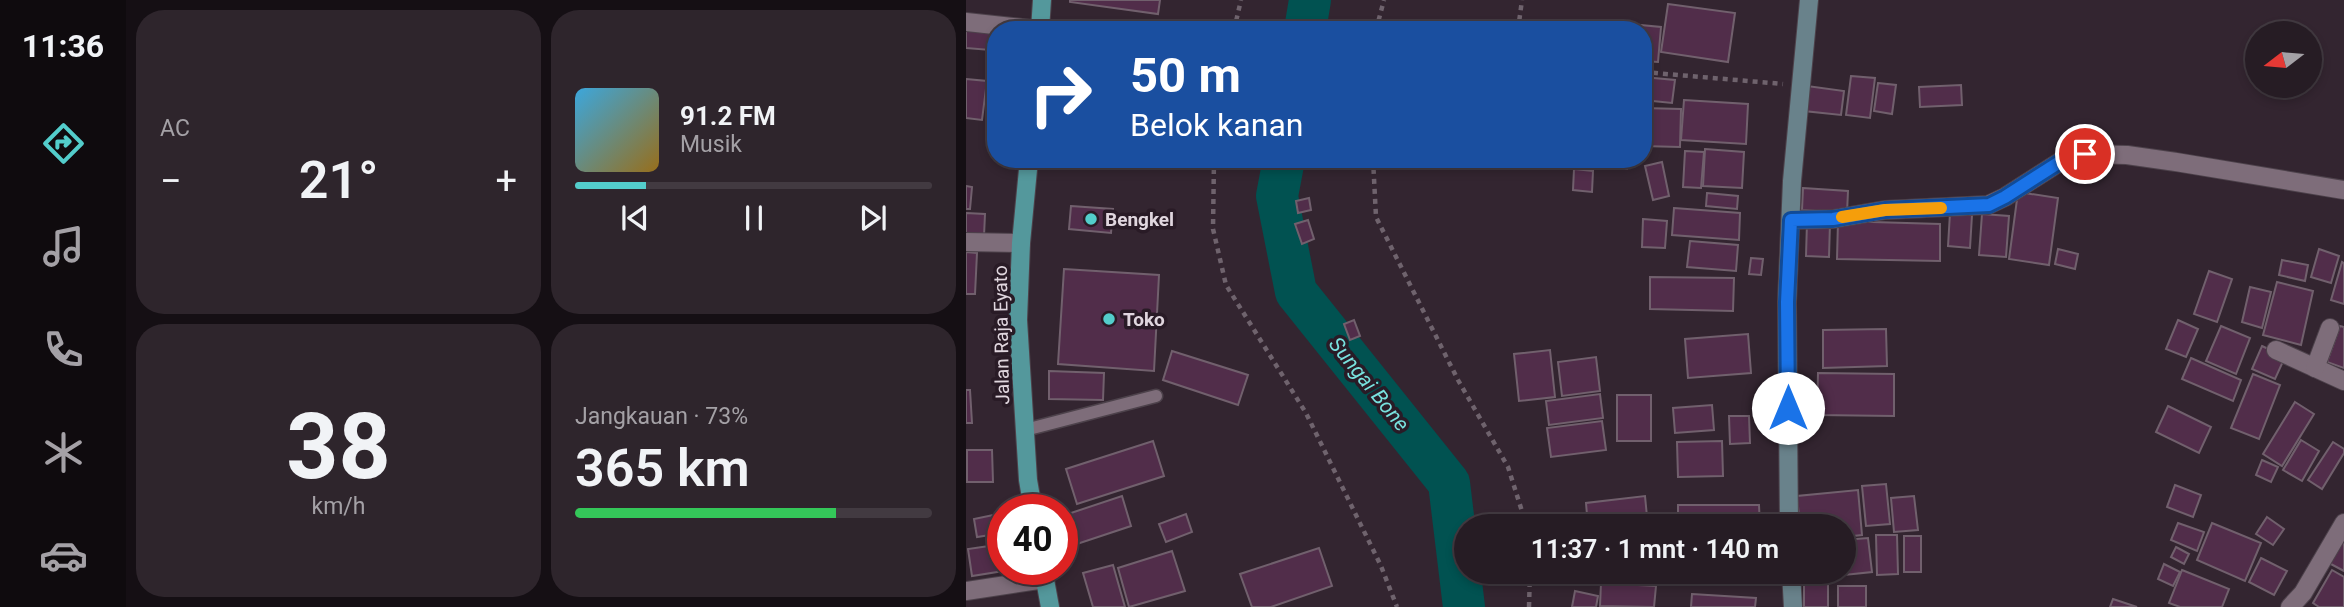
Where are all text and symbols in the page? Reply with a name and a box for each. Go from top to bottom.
north arrow [2245,21,2322,98]
map controls [2245,21,2322,98]
text: 11:36 [22,27,104,65]
text: 50 m [1130,47,1241,104]
icon: right [1015,49,1106,140]
text: 91.2 FM [680,101,776,131]
text: Belok kanan [1130,106,1303,144]
text: AC [160,115,190,142]
icon: directions [39,119,88,168]
pin [2055,124,2115,184]
text: Musik [680,131,742,158]
icon: arrive [2066,135,2104,173]
text: 21° [299,150,378,211]
text: − [160,159,182,203]
text: + [495,159,517,203]
icon: previous [616,199,654,237]
icon: pause [735,199,773,237]
icon: next [854,199,892,237]
place label: Bengkel [1105,208,1174,231]
marker: Bengkel [1083,211,1099,227]
icon: music [39,222,88,271]
street label: Jalan Raja Eyato [989,265,1014,405]
place label: Toko [1123,308,1165,331]
marker: Toko [1101,311,1117,327]
icon: phone [39,325,88,374]
water label: Sungai Bone [1324,332,1414,436]
position arrow [1751,371,1825,445]
text: 38 [286,394,391,500]
text: Jangkauan · 73% [575,403,748,430]
icon: climate [39,428,88,477]
text: 365 km [575,438,750,499]
text: km/h [312,493,366,520]
speed limit sign: 40 [987,494,1078,585]
icon: car [39,531,88,580]
text: 11:37 · 1 mnt · 140 m [1531,534,1779,564]

